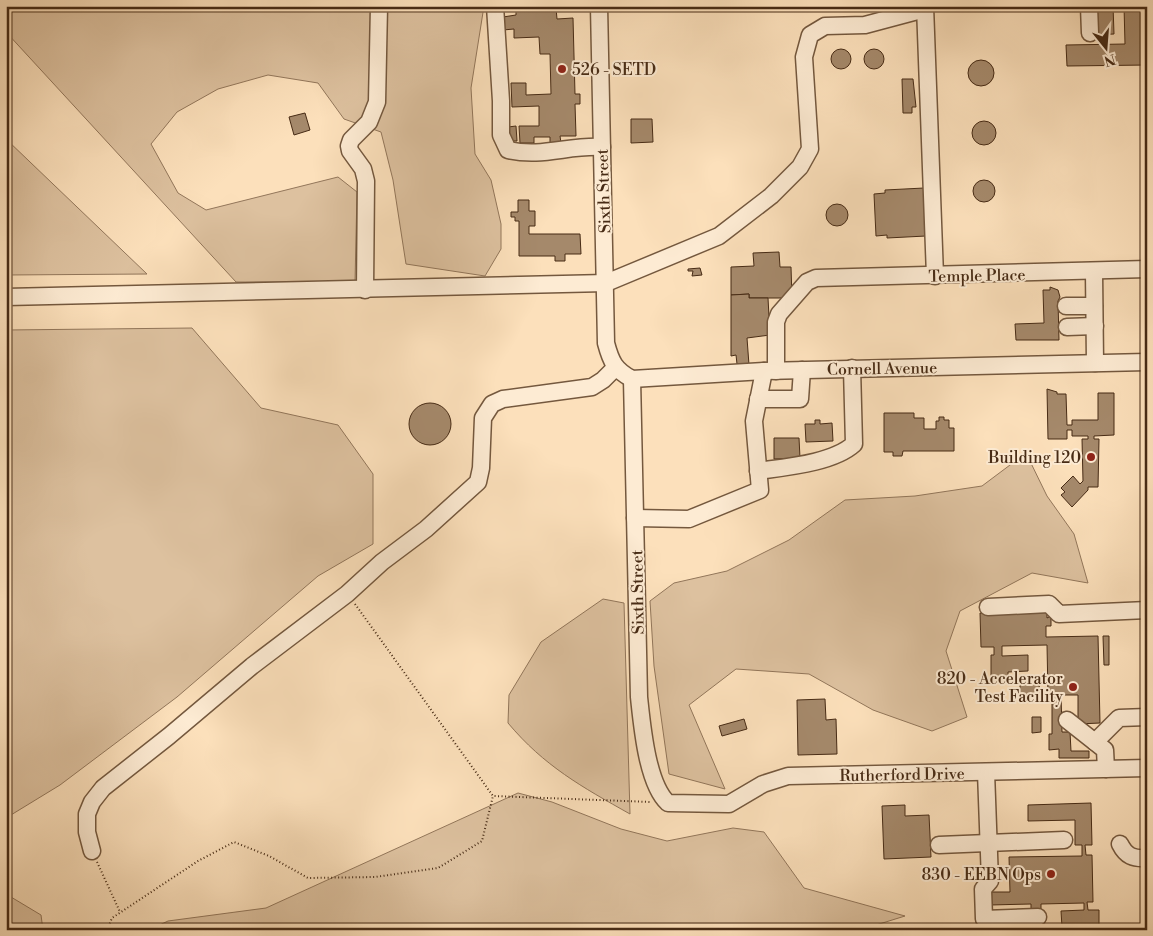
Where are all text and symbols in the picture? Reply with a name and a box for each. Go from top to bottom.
north arrow [1080,22,1130,72]
text: N [1102,49,1117,70]
place label: 526 - SETD [572,60,656,80]
marker: 526 - SETD [556,63,568,75]
street label: Sixth Street [593,148,615,234]
street label: Temple Place [928,265,1026,287]
street label: Cornell Avenue [827,358,937,380]
place label: Building 120 [987,448,1081,468]
marker: Building 120 [1085,451,1097,463]
street label: Sixth Street [627,549,649,635]
place label: 820 - Accelerator Test Facility [937,669,1063,707]
marker: 820 - Accelerator Test Facility [1067,681,1079,693]
street label: Rutherford Drive [839,764,965,786]
place label: 830 - EEBN Ops [922,865,1041,885]
marker: 830 - EEBN Ops [1045,868,1057,880]

